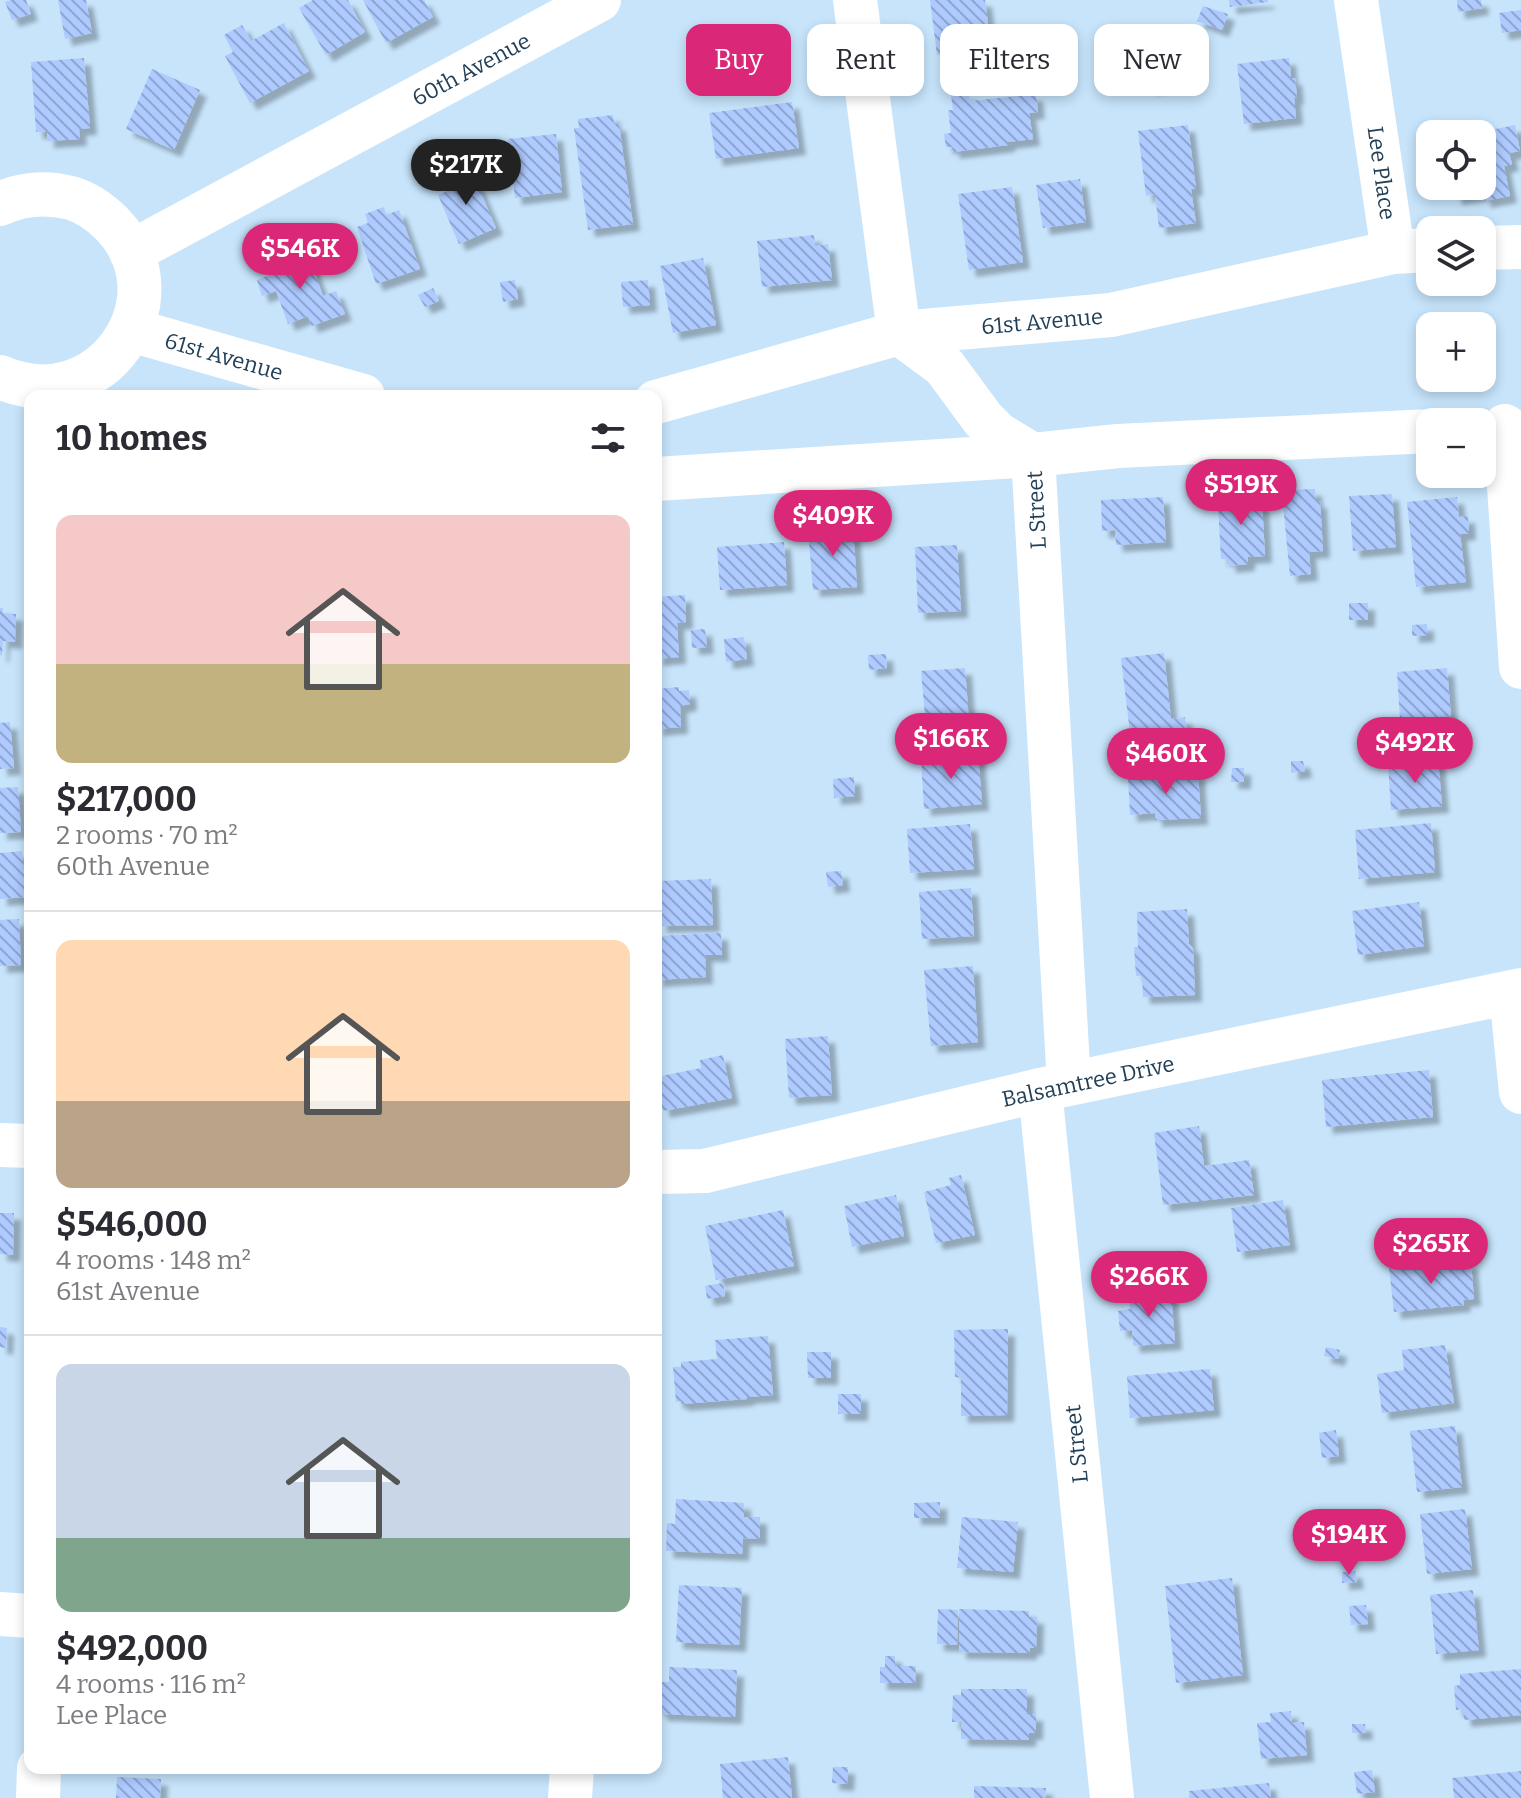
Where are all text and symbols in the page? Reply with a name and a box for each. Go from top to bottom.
chip: Buy [686,24,791,96]
chip: Rent [807,24,924,96]
chip: Filters [940,24,1078,96]
chip: New [1094,24,1209,96]
street label: 60th Avenue [407,27,535,112]
map controls [1416,120,1496,488]
button: locate [1416,120,1496,200]
street label: Lee Place [1362,125,1401,222]
pin: $217K [410,139,522,207]
text: $217K [429,149,503,180]
button: layers [1416,216,1496,296]
pin: $546K [244,223,356,291]
text: $546K [260,233,340,264]
street label: 61st Avenue [980,303,1104,340]
button: + [1416,312,1496,392]
street label: 61st Avenue [162,327,286,386]
button: − [1416,408,1496,488]
icon: filters [586,416,630,460]
text: 10 homes [56,418,207,459]
pin: $519K [1185,459,1297,527]
text: $519K [1204,469,1278,500]
street label: L Street [1021,470,1052,550]
pin: $409K [777,490,889,558]
text: $409K [792,500,874,531]
icon: home [271,567,415,711]
pin: $166K [895,713,1007,781]
pin: $492K [1359,717,1471,785]
text: $166K [913,723,989,754]
text: $492K [1375,727,1455,758]
pin: $460K [1110,728,1222,796]
text: $460K [1125,738,1207,769]
text: $217,000 [56,779,197,820]
text: 2 rooms · 70 m² [56,820,238,851]
text: 60th Avenue [56,851,210,882]
icon: home [271,992,415,1136]
street label: Balsamtree Drive [999,1050,1177,1113]
text: $546,000 [56,1204,208,1245]
pin: $265K [1375,1218,1487,1286]
text: $265K [1392,1228,1470,1259]
text: 4 rooms · 148 m² [56,1245,251,1276]
pin: $266K [1093,1251,1205,1319]
text: $266K [1109,1261,1189,1292]
text: 61st Avenue [56,1276,200,1307]
street label: L Street [1059,1403,1094,1484]
icon: home [271,1416,415,1560]
pin: $194K [1293,1509,1405,1577]
text: $194K [1311,1519,1387,1550]
text: $492,000 [56,1628,208,1669]
text: 4 rooms · 116 m² [56,1669,246,1700]
text: Lee Place [56,1700,167,1731]

